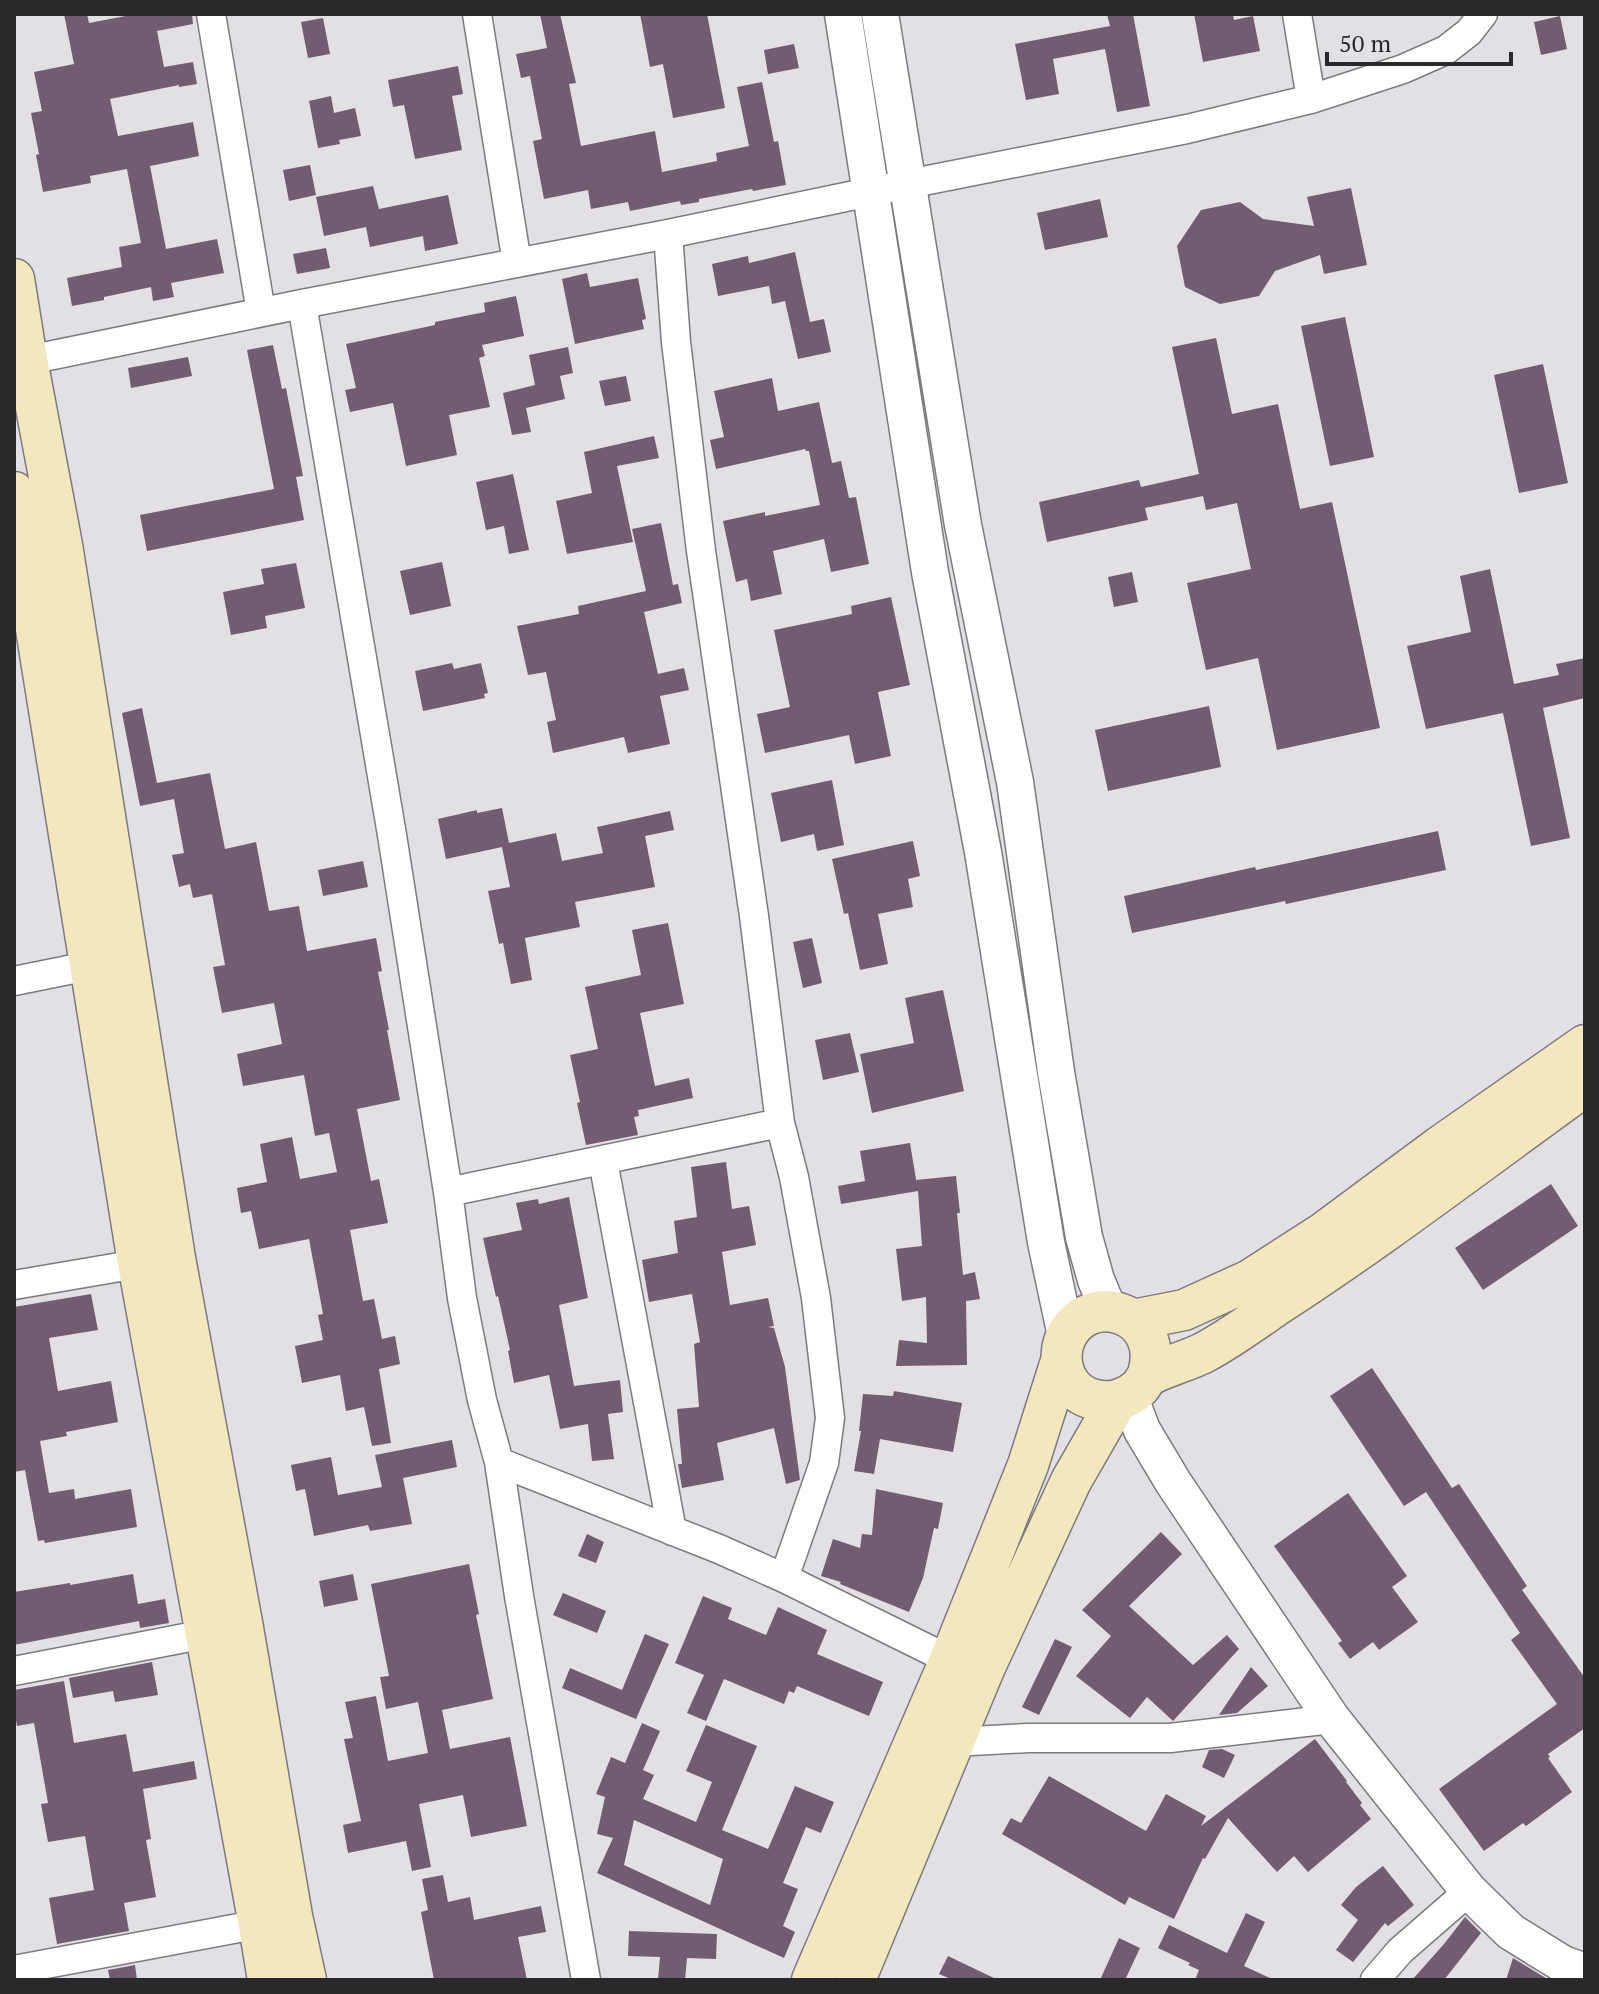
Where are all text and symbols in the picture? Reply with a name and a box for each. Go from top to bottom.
scale bar [1327,16,1511,66]
text: 50 m [1339,27,1391,59]

